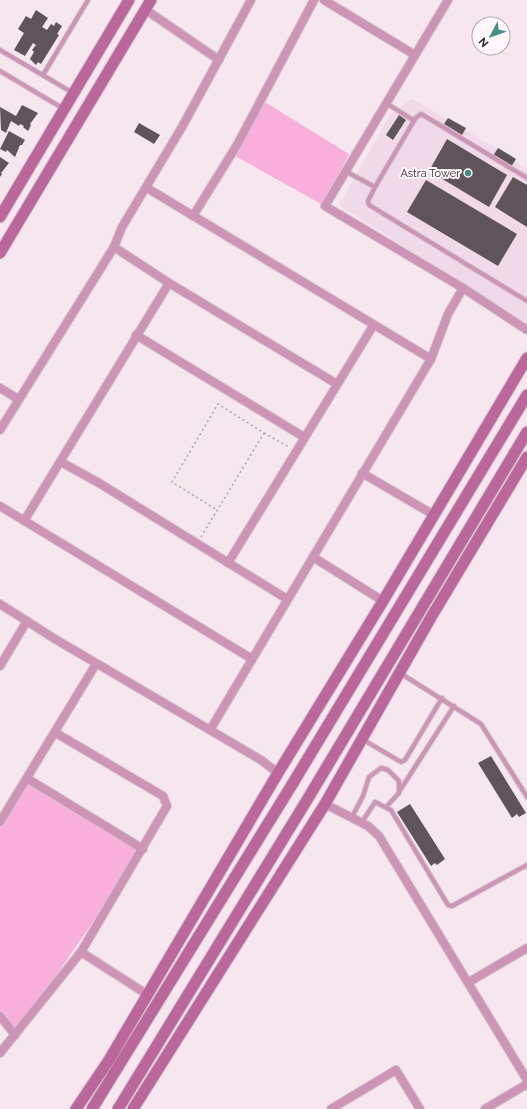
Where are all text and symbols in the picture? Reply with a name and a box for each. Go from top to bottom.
north arrow [471,16,511,56]
text: N [476,35,491,50]
place label: Astra Tower [400,167,460,180]
marker: Astra Tower [463,168,473,178]

